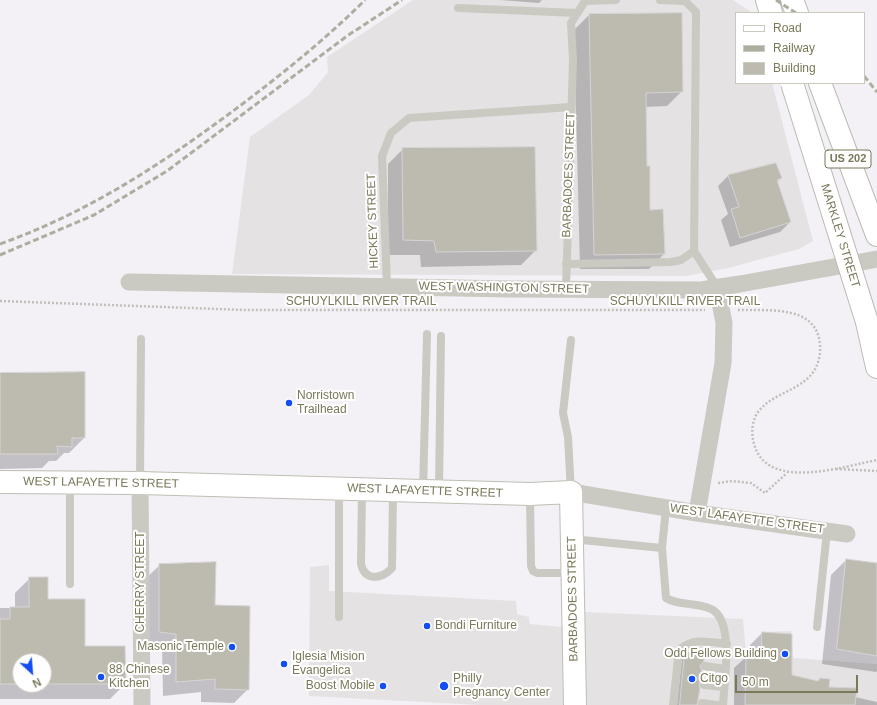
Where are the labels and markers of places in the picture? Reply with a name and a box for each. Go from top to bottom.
place label: Norristown Trailhead [297,389,354,417]
marker: Norristown Trailhead [284,398,294,408]
place label: Bondi Furniture [435,619,517,633]
marker: Bondi Furniture [422,621,432,631]
place label: Masonic Temple [137,640,224,654]
marker: Masonic Temple [227,642,237,652]
place label: Odd Fellows Building [664,647,777,661]
marker: Odd Fellows Building [780,649,790,659]
place label: Iglesia Mision Evangelica [292,650,365,678]
marker: Iglesia Mision Evangelica [279,659,289,669]
place label: 88 Chinese Kitchen [109,663,170,691]
marker: 88 Chinese Kitchen [96,672,106,682]
place label: Philly Pregnancy Center [453,672,550,700]
place label: Citgo [700,672,728,686]
marker: Citgo [687,674,697,684]
place label: Boost Mobile [306,679,375,693]
marker: Philly Pregnancy Center [438,680,450,692]
marker: Boost Mobile [378,681,388,691]

